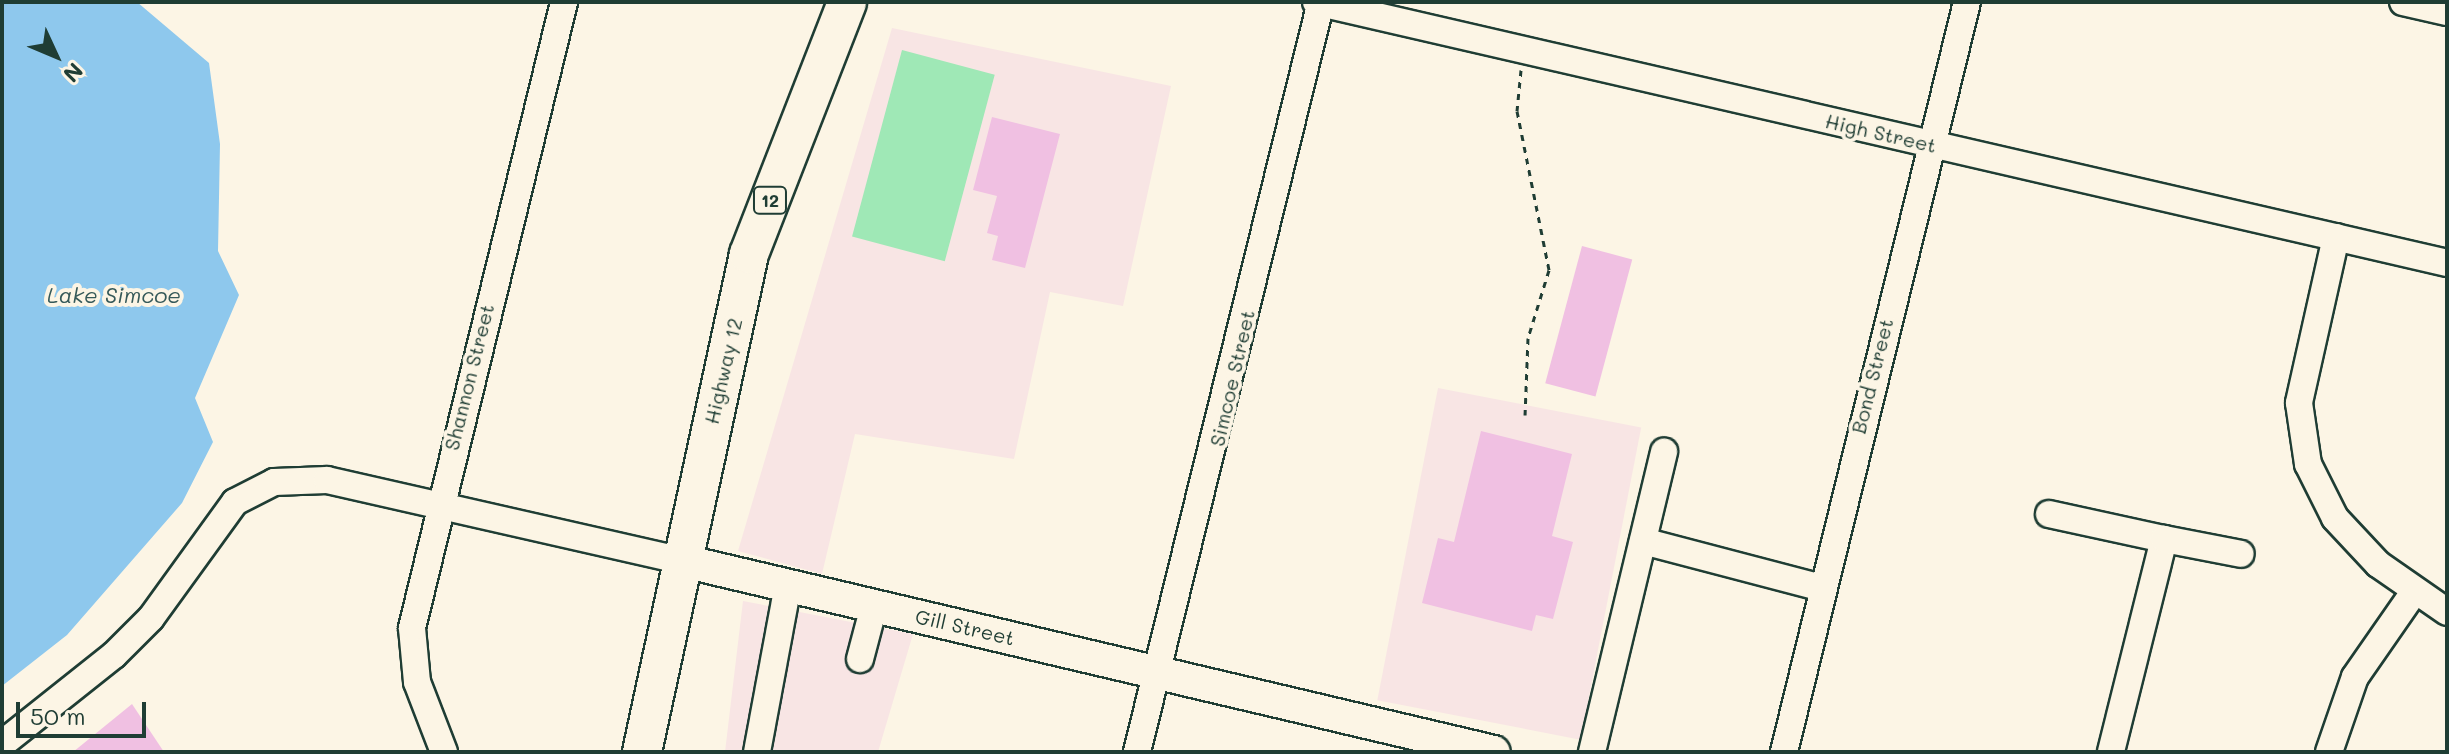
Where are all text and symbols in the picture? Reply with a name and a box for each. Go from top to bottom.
north arrow [16,16,96,96]
text: N [57,57,90,89]
street label: High Street [1823,109,1939,157]
road number: 12 [752,186,788,214]
water label: Lake Simcoe [47,282,181,308]
street label: Shannon Street [439,301,499,453]
street label: Simcoe Street [1205,307,1259,449]
street label: Highway 12 [699,316,747,426]
street label: Bond Street [1846,316,1898,436]
street label: Gill Street [913,604,1017,650]
scale bar [20,686,150,736]
text: 50 m [30,700,86,731]

